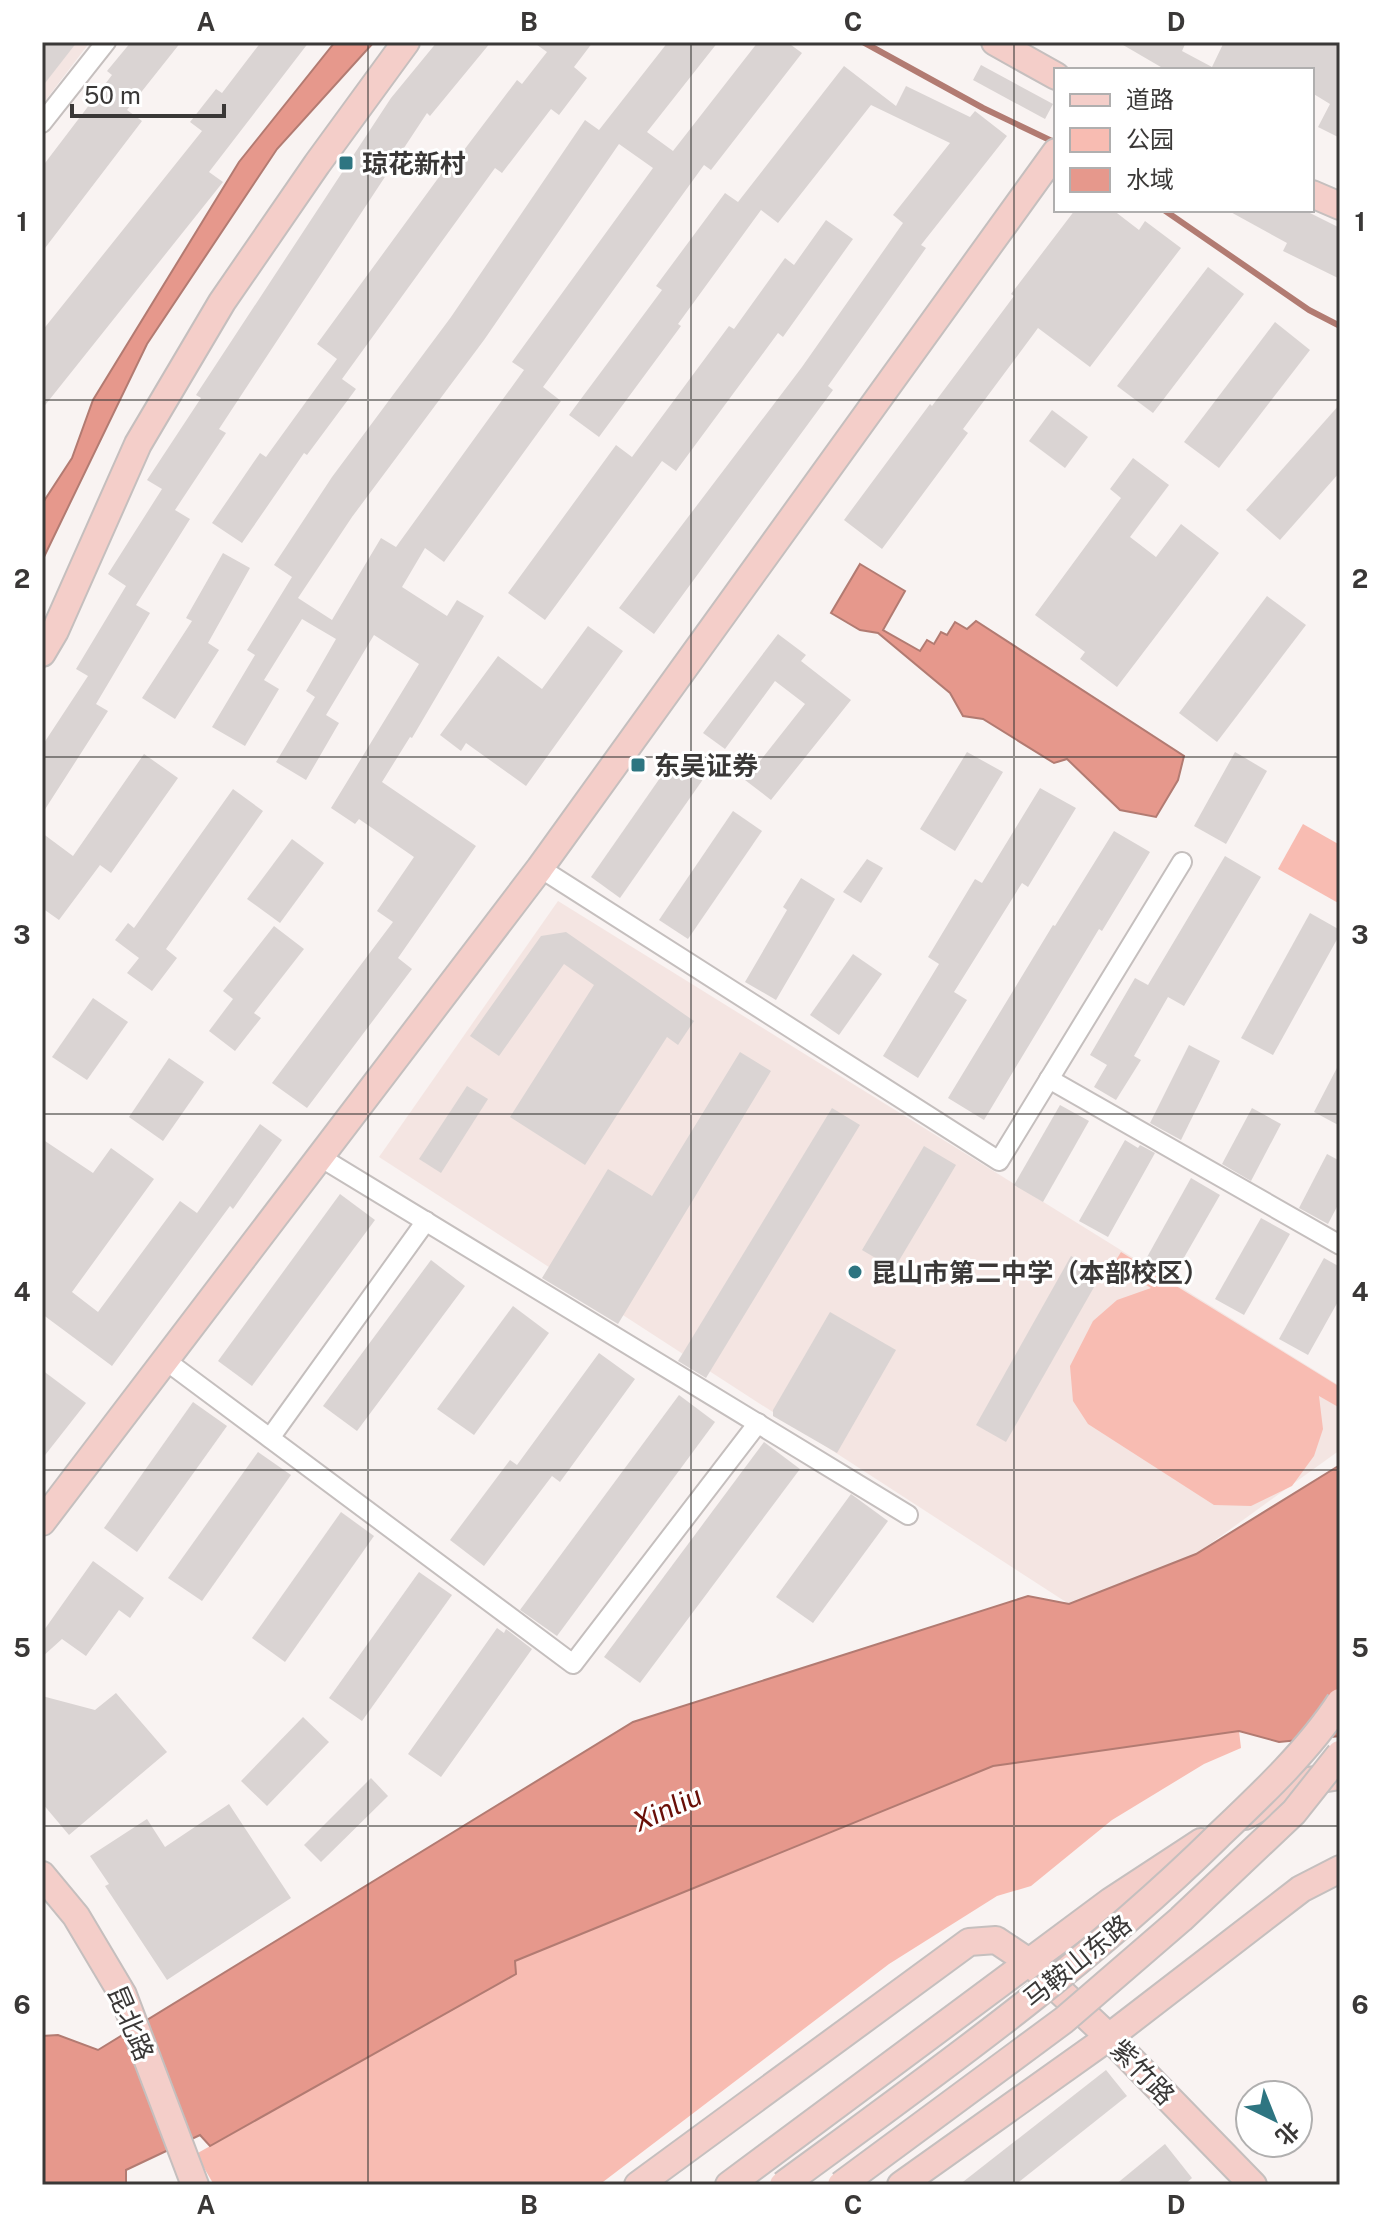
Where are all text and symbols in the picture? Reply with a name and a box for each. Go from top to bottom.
text: A [197,6,216,37]
text: B [520,6,538,37]
text: C [844,6,862,37]
text: D [1167,6,1185,37]
scale bar [72,68,224,118]
legend [1054,68,1314,212]
text: 50 m [84,81,141,109]
text: 道路 [1126,85,1174,113]
text: 公园 [1126,125,1174,153]
place label: 琼花新村 [362,148,466,179]
marker: 琼花新村 [337,154,355,172]
text: 水域 [1126,165,1174,193]
text: 1 [16,206,28,237]
text: 1 [1354,206,1366,237]
text: 2 [14,563,30,594]
text: 2 [1352,563,1368,594]
place label: 东吴证券 [654,750,758,781]
marker: 东吴证券 [629,756,647,774]
text: 3 [13,919,31,950]
text: 3 [1351,919,1369,950]
place label: 昆山市第二中学（本部校区） [871,1257,1209,1288]
marker: 昆山市第二中学（本部校区） [846,1263,864,1281]
text: 4 [13,1276,31,1307]
text: 4 [1351,1276,1369,1307]
text: 5 [13,1632,31,1663]
text: 5 [1351,1632,1369,1663]
water label: Xinliu [627,1778,707,1838]
street label: 马鞍山东路 [1017,1908,1137,2014]
street label: 昆北路 [101,1981,161,2065]
text: 6 [13,1989,31,2020]
text: 6 [1351,1989,1369,2020]
street label: 紫竹路 [1105,2033,1181,2111]
north arrow [1234,2079,1314,2159]
text: 北 [1271,2117,1305,2151]
text: A [197,2189,216,2220]
text: B [520,2189,538,2220]
text: C [844,2189,862,2220]
text: D [1167,2189,1185,2220]

